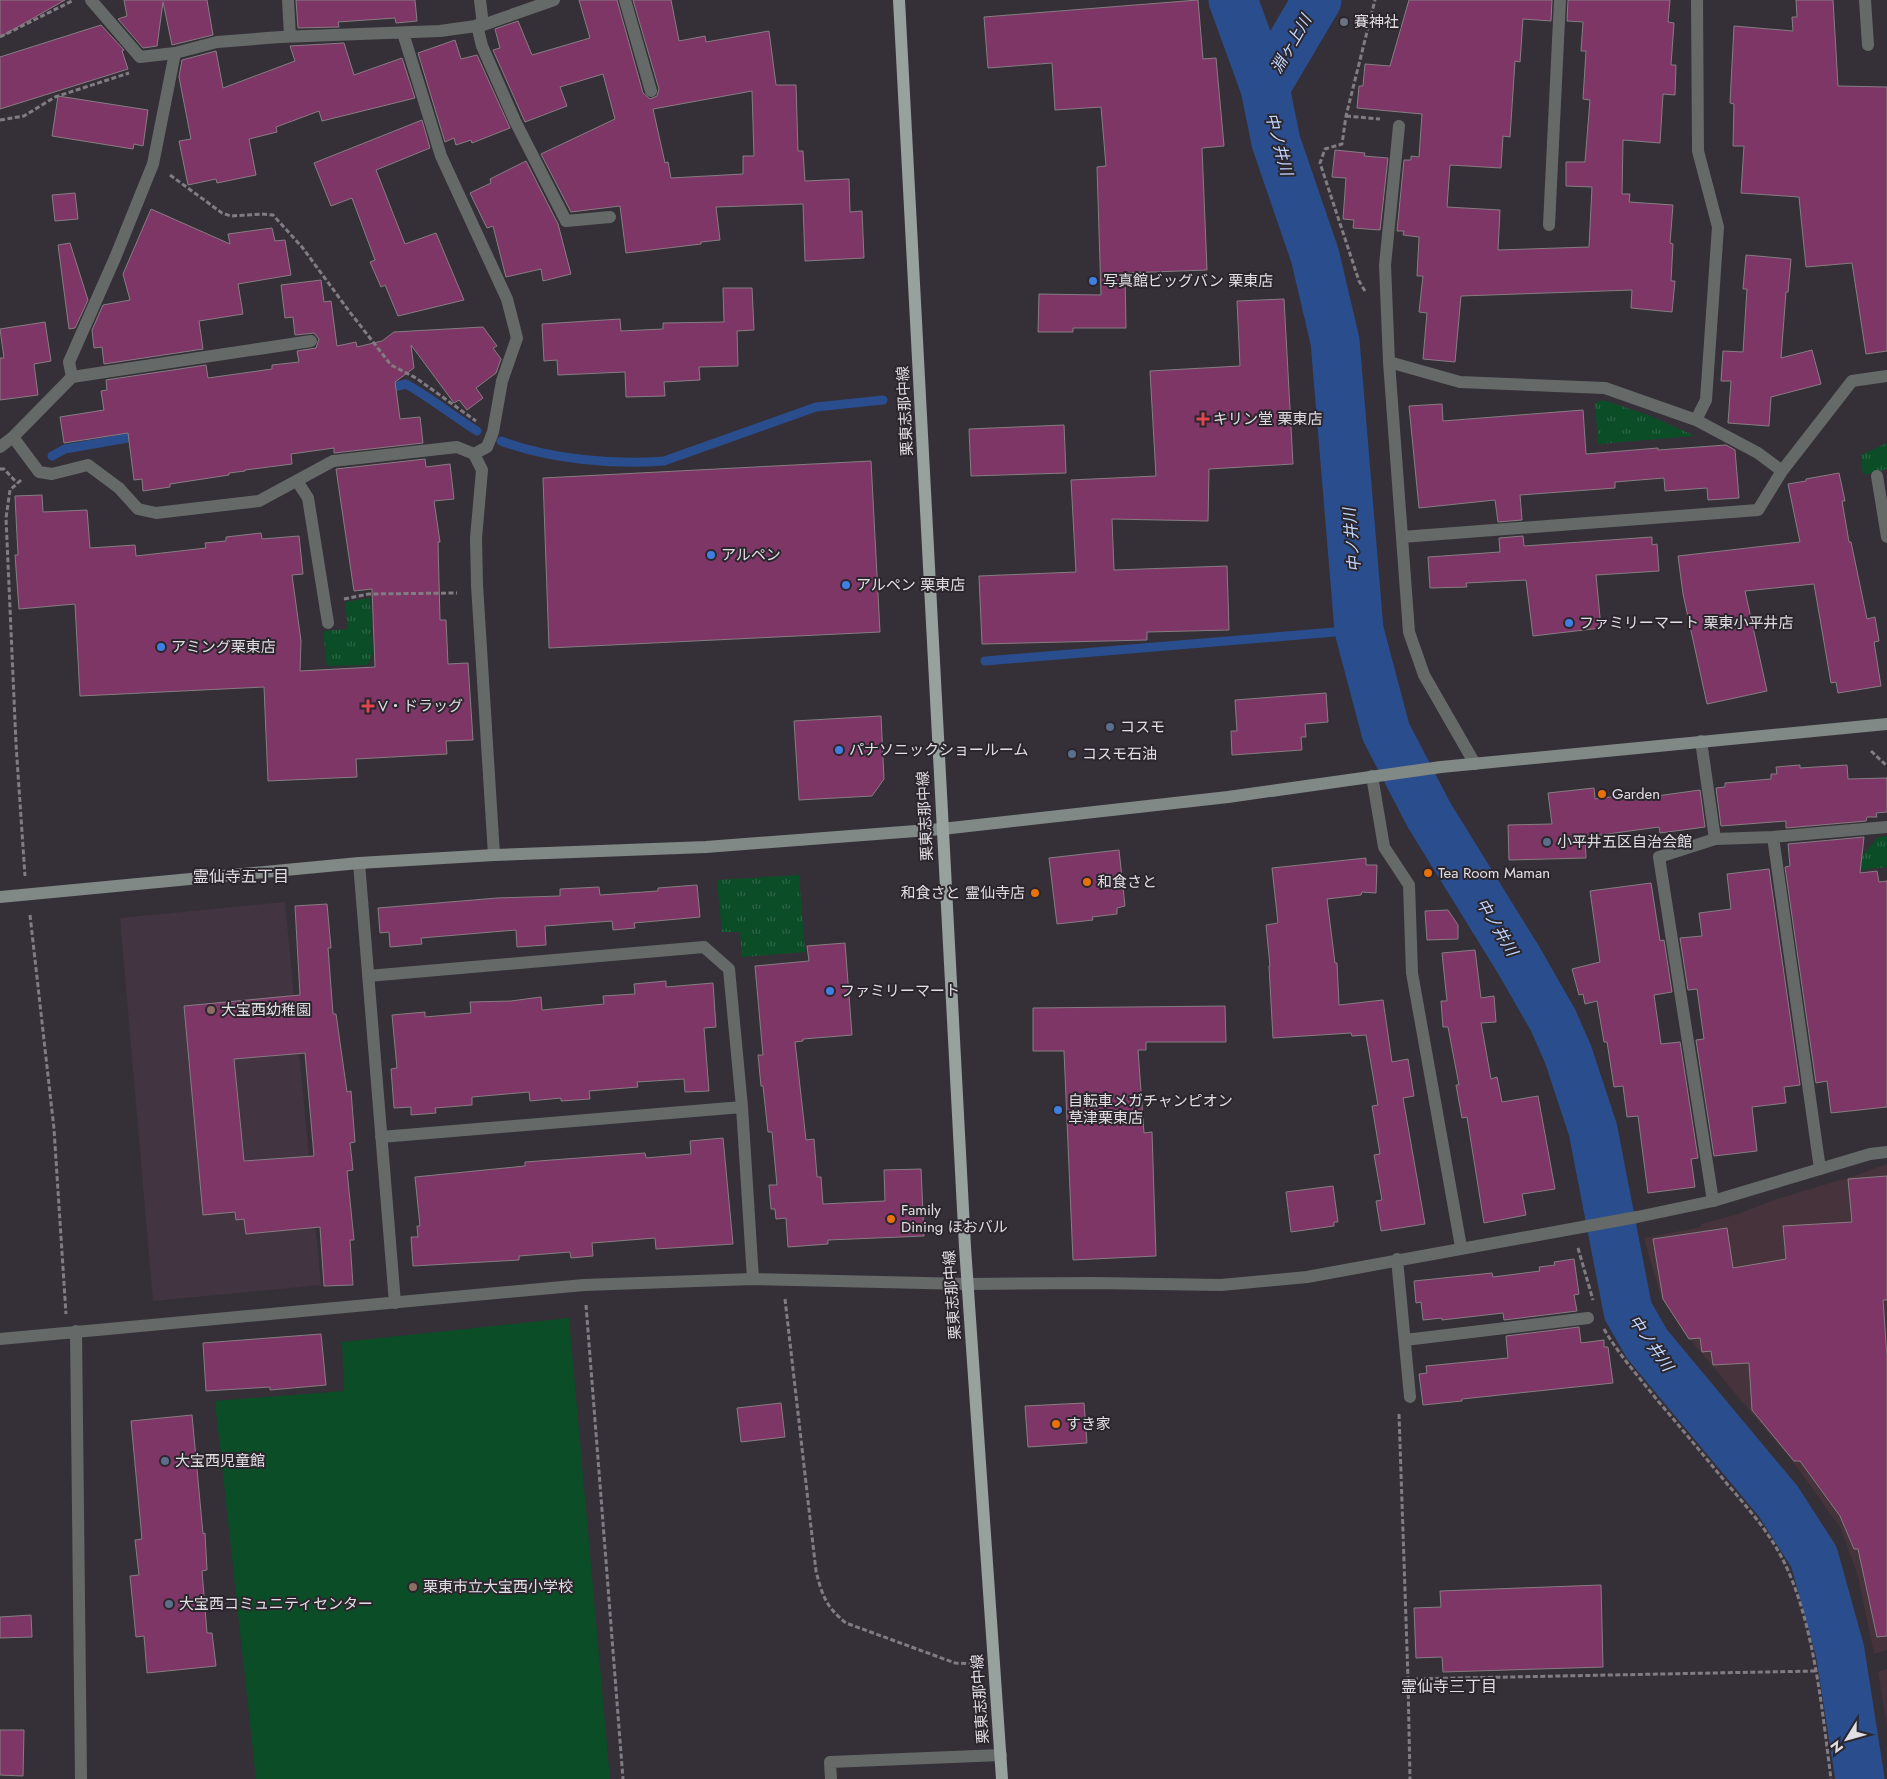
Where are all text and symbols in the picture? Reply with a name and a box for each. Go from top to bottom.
water label: 淵ヶ上川 [1265,9,1318,77]
place label: 賽神社 [1354,11,1399,33]
marker: 賽神社 [1338,16,1350,28]
water label: 中ノ井川 [1260,110,1299,180]
place label: 写真館ビッグバン 栗東店 [1103,270,1273,292]
marker: 写真館ビッグバン 栗東店 [1087,275,1099,287]
street label: 栗東志那中線 [892,365,918,457]
place label: キリン堂 栗東店 [1213,408,1323,430]
marker: キリン堂 栗東店 [1197,413,1209,425]
water label: 中ノ井川 [1338,505,1366,573]
place label: アルペン [721,544,781,566]
marker: アルペン [705,549,717,561]
place label: アルペン 栗東店 [856,574,965,596]
marker: アルペン 栗東店 [840,579,852,591]
place label: ファミリーマート 栗東小平井店 [1579,612,1794,634]
marker: ファミリーマート 栗東小平井店 [1563,617,1575,629]
place label: アミング栗東店 [171,636,276,658]
marker: アミング栗東店 [155,641,167,653]
place label: V・ドラッグ [378,695,463,717]
marker: V・ドラッグ [362,700,374,712]
place label: コスモ [1120,716,1165,738]
marker: コスモ [1104,721,1116,733]
place label: パナソニックショールーム [849,739,1029,761]
place label: コスモ石油 [1082,743,1157,765]
marker: パナソニックショールーム [833,744,845,756]
marker: コスモ石油 [1066,748,1078,760]
street label: 栗東志那中線 [912,770,938,862]
place label: Garden [1612,783,1660,805]
marker: Garden [1596,788,1608,800]
place label: 小平井五区自治会館 [1557,831,1692,853]
marker: 小平井五区自治会館 [1541,836,1553,848]
place label: Tea Room Maman [1438,862,1550,884]
district label: 霊仙寺五丁目 [193,865,289,888]
marker: Tea Room Maman [1422,867,1434,879]
place label: 和食さと [1097,871,1157,893]
marker: 和食さと [1081,876,1093,888]
place label: 和食さと 霊仙寺店 [900,882,1025,904]
marker: 和食さと 霊仙寺店 [1029,887,1041,899]
water label: 中ノ井川 [1471,894,1524,962]
place label: ファミリーマート [840,980,960,1002]
marker: ファミリーマート [824,985,836,997]
place label: 大宝西幼稚園 [221,999,311,1021]
marker: 大宝西幼稚園 [205,1004,217,1016]
place label: 自転車メガチャンピオン 草津栗東店 [1068,1090,1233,1129]
marker: 自転車メガチャンピオン 草津栗東店 [1052,1104,1064,1116]
place label: Family Dining ほおバル [901,1199,1008,1238]
marker: Family Dining ほおバル [885,1213,897,1225]
street label: 栗東志那中線 [938,1249,966,1341]
water label: 中ノ井川 [1623,1310,1680,1377]
place label: すき家 [1066,1413,1111,1435]
marker: すき家 [1050,1418,1062,1430]
place label: 大宝西児童館 [175,1450,265,1472]
marker: 大宝西児童館 [159,1455,171,1467]
place label: 栗東市立大宝西小学校 [423,1576,573,1598]
marker: 栗東市立大宝西小学校 [407,1581,419,1593]
place label: 大宝西コミュニティセンター [179,1593,373,1615]
marker: 大宝西コミュニティセンター [163,1598,175,1610]
street label: 栗東志那中線 [966,1653,994,1745]
district label: 霊仙寺三丁目 [1401,1675,1497,1698]
north arrow [1822,1714,1872,1764]
text: N [1825,1736,1848,1757]

